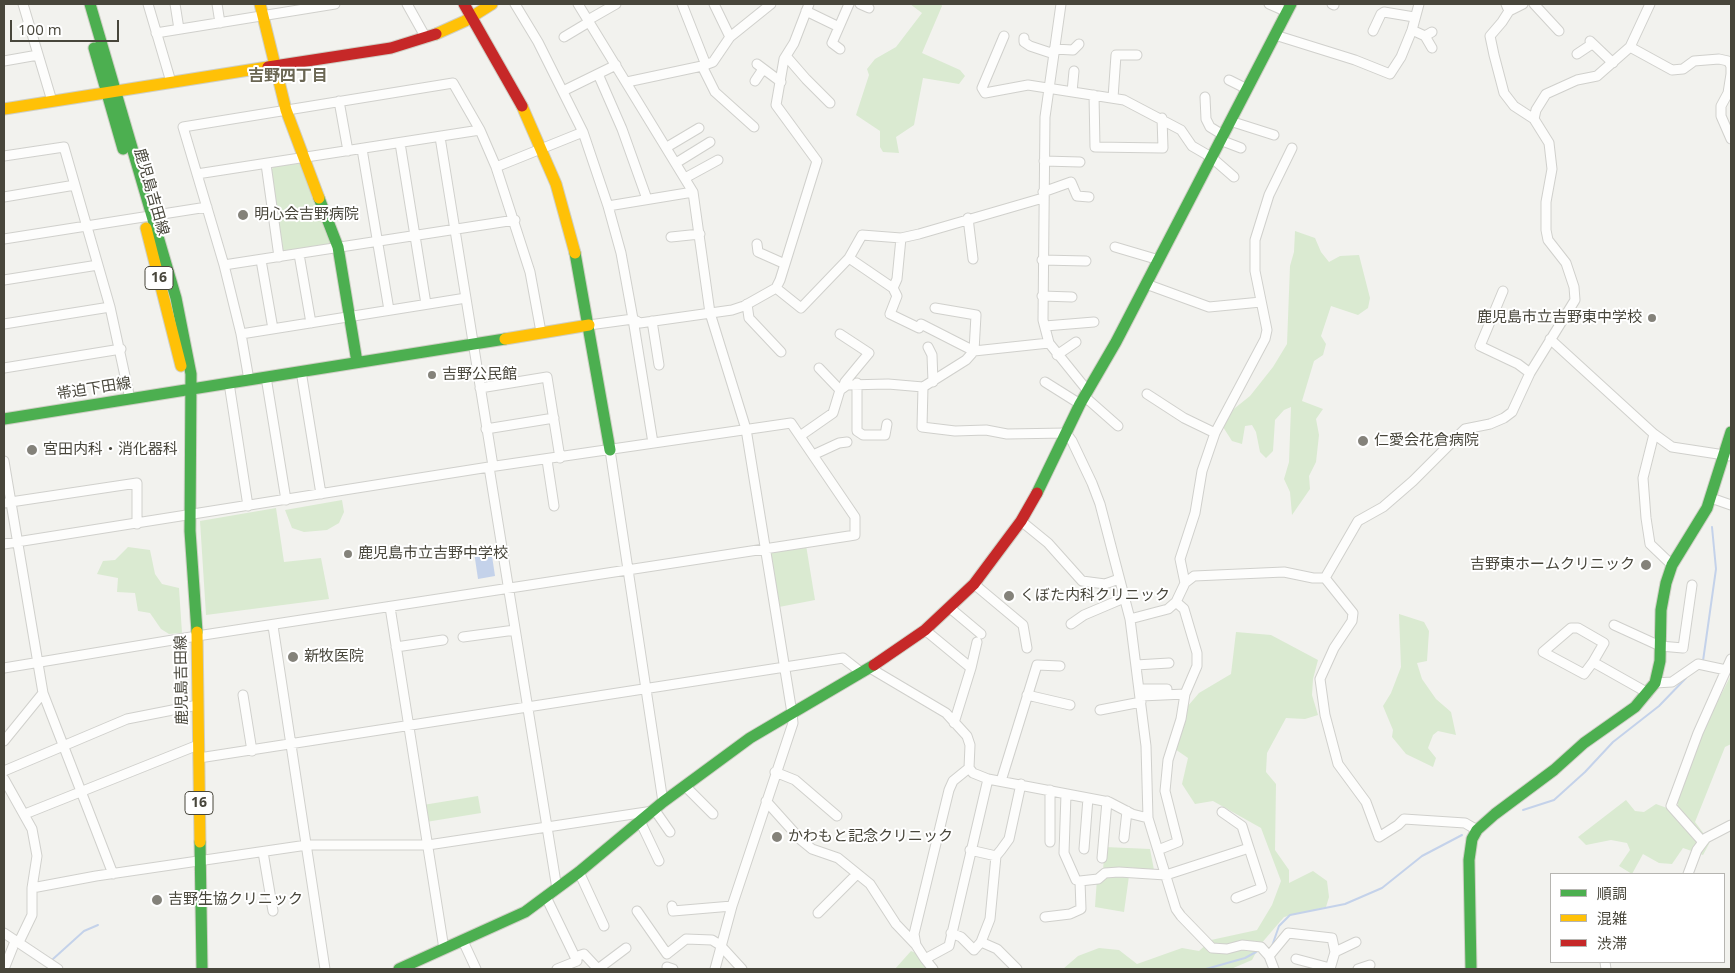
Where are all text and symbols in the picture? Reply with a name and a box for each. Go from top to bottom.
scale bar [12,10,121,42]
text: 100 m [18,19,62,39]
district label: 吉野四丁目 [248,66,328,86]
street label: 鹿児島吉田線 [130,146,172,238]
place label: 明心会吉野病院 [254,206,359,224]
marker: 明心会吉野病院 [236,208,250,222]
road number: 16 [145,266,173,290]
place label: 鹿児島市立吉野東中学校 [1477,309,1642,327]
marker: 鹿児島市立吉野東中学校 [1646,312,1658,324]
place label: 吉野公民館 [442,366,517,384]
marker: 吉野公民館 [426,369,438,381]
street label: 帯迫下田線 [56,374,132,404]
place label: 仁愛会花倉病院 [1374,432,1479,450]
marker: 仁愛会花倉病院 [1356,434,1370,448]
place label: 宮田内科・消化器科 [43,441,178,459]
marker: 宮田内科・消化器科 [25,443,39,457]
place label: 鹿児島市立吉野中学校 [358,545,508,563]
marker: 鹿児島市立吉野中学校 [342,548,354,560]
place label: 吉野東ホームクリニック [1470,556,1635,574]
marker: 吉野東ホームクリニック [1639,558,1653,572]
place label: くぼた内科クリニック [1020,587,1170,605]
marker: くぼた内科クリニック [1002,589,1016,603]
street label: 鹿児島吉田線 [172,635,192,725]
place label: 新牧医院 [304,648,364,666]
marker: 新牧医院 [286,650,300,664]
road number: 16 [185,791,213,814]
place label: かわもと記念クリニック [788,828,953,846]
marker: かわもと記念クリニック [770,830,784,844]
legend [1550,873,1725,963]
text: 順調 [1597,883,1627,903]
place label: 吉野生協クリニック [168,891,303,909]
marker: 吉野生協クリニック [150,893,164,907]
text: 混雑 [1597,908,1627,928]
text: 渋滞 [1597,933,1627,953]

